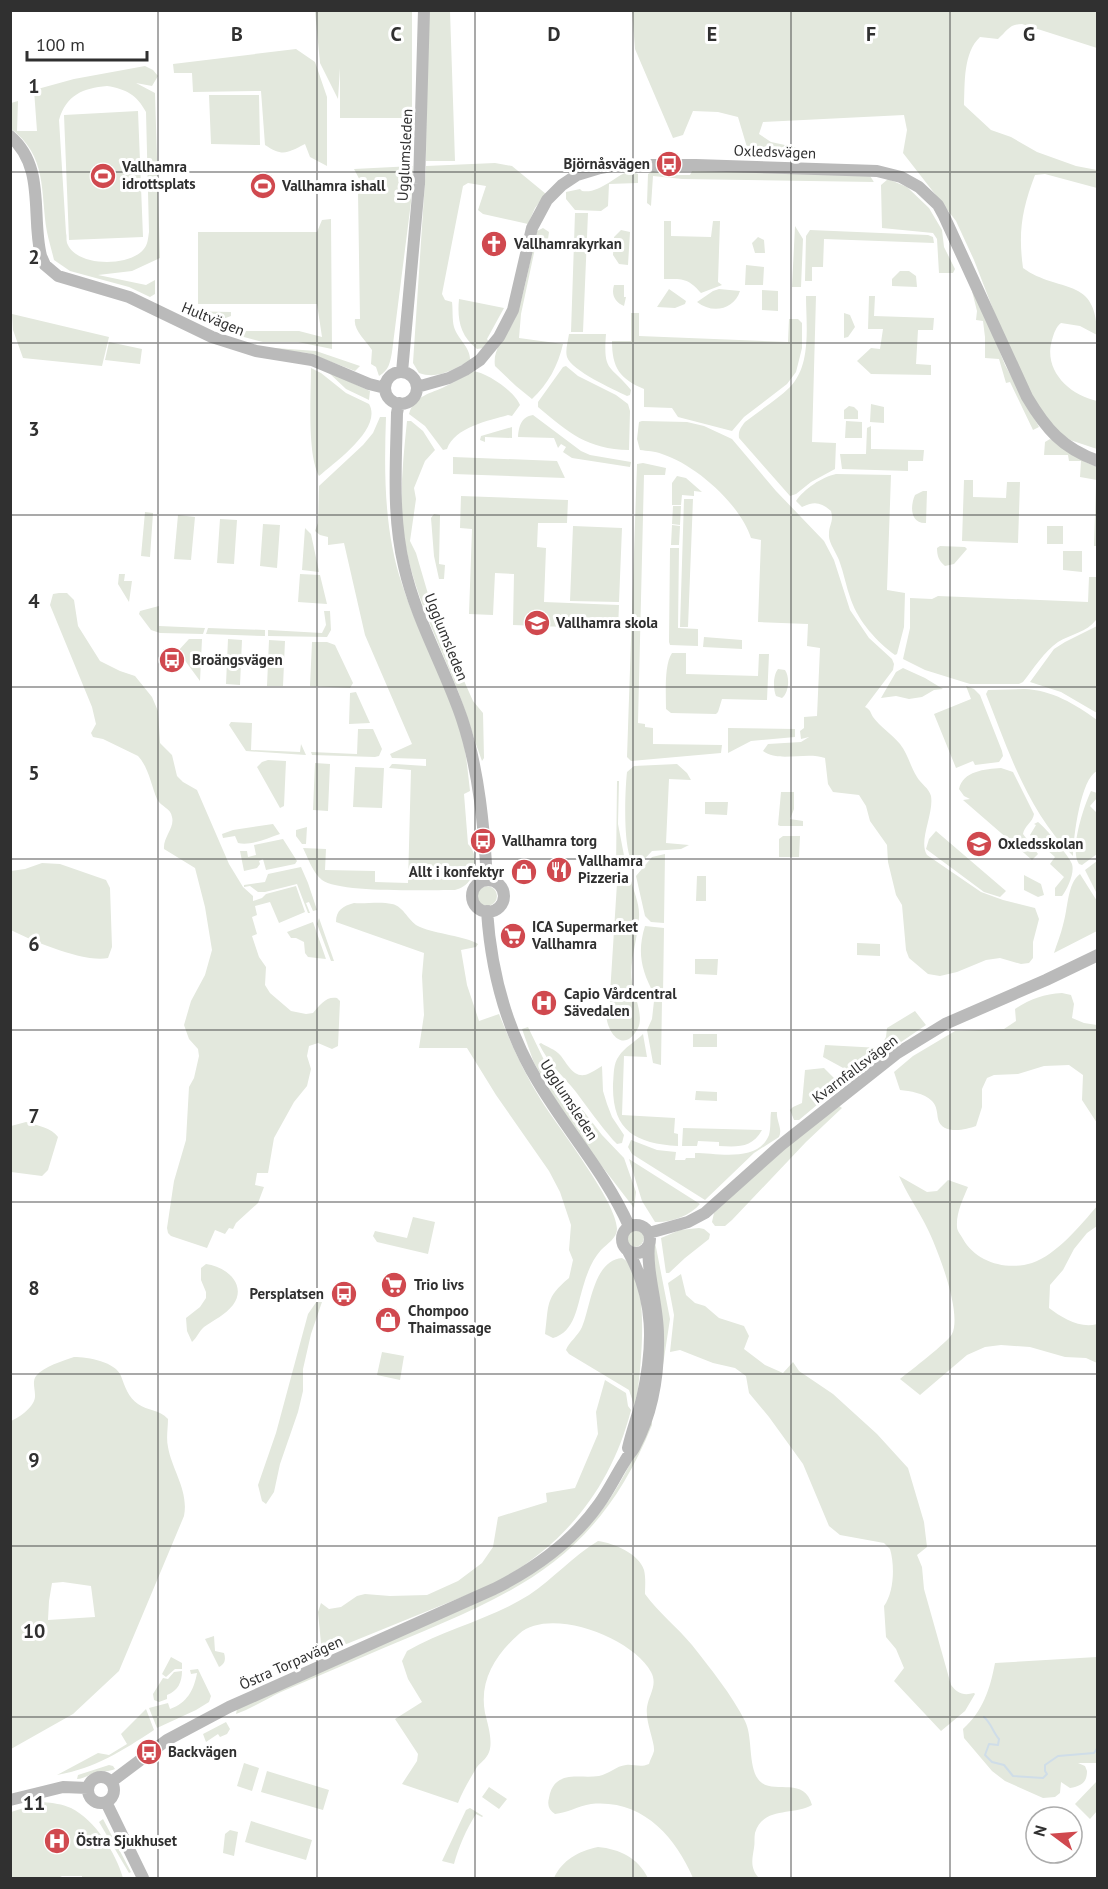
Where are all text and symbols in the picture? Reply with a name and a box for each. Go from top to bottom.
text: B [231,21,243,47]
text: C [390,21,402,47]
text: D [548,21,561,47]
text: E [707,21,717,47]
text: F [866,21,876,47]
text: G [1023,21,1035,47]
scale bar [27,24,147,62]
text: 100 m [36,33,85,56]
text: 1 [28,73,40,99]
street label: Ugglumsleden [393,108,416,202]
street label: Oxledsvägen [733,141,817,162]
bus stop icon: Björnåsvägen [654,149,684,179]
place label: Björnåsvägen [563,154,650,173]
place label: Vallhamra idrottsplats [121,157,196,193]
sports icon: Vallhamra idrottsplats [88,161,118,191]
sports icon: Vallhamra ishall [248,171,278,201]
place label: Vallhamra ishall [281,176,386,195]
church icon: Vallhamrakyrkan [479,229,509,259]
place label: Vallhamrakyrkan [513,234,622,253]
text: 2 [28,244,40,270]
street label: Hultvägen [179,297,247,340]
text: 3 [28,416,40,442]
text: 4 [28,588,40,614]
street label: Ugglumsleden [420,590,473,683]
school or university icon: Vallhamra skola [522,608,552,638]
place label: Vallhamra skola [555,613,658,632]
bus stop icon: Broängsvägen [157,645,187,675]
place label: Broängsvägen [192,650,283,669]
text: 5 [28,760,40,786]
bus stop icon: Vallhamra torg [468,826,498,856]
school or university icon: Oxledsskolan [964,829,994,859]
place label: Vallhamra torg [501,831,597,850]
place label: Oxledsskolan [998,834,1084,853]
place label: Vallhamra Pizzeria [577,851,643,887]
restaurant icon: Vallhamra Pizzeria [544,855,574,885]
shop icon: Allt i konfektyr [509,857,539,887]
place label: Allt i konfektyr [409,862,505,881]
place label: ICA Supermarket Vallhamra [531,917,639,953]
supermarket icon: ICA Supermarket Vallhamra [498,921,528,951]
text: 6 [28,931,40,957]
place label: Capio Vårdcentral Sävedalen [564,984,677,1020]
hospital icon: Capio Vårdcentral Sävedalen [529,988,559,1018]
street label: Kvarnfallsvägen [808,1030,901,1107]
street label: Ugglumsleden [536,1056,603,1144]
text: 7 [28,1103,40,1129]
supermarket icon: Trio livs [379,1270,409,1300]
text: 8 [28,1275,40,1301]
place label: Trio livs [414,1275,464,1294]
bus stop icon: Persplatsen [329,1279,359,1309]
place label: Persplatsen [249,1284,324,1303]
place label: Chompoo Thaimassage [408,1301,492,1337]
shop icon: Chompoo Thaimassage [373,1305,403,1335]
text: 9 [28,1447,40,1473]
text: 10 [23,1618,45,1644]
street label: Östra Torpavägen [236,1631,346,1694]
bus stop icon: Backvägen [134,1737,164,1767]
place label: Backvägen [168,1742,237,1761]
text: 11 [23,1790,45,1816]
north arrow [1024,1805,1084,1865]
text: N [1029,1823,1051,1839]
hospital icon: Östra Sjukhuset [42,1826,72,1856]
place label: Östra Sjukhuset [76,1831,178,1850]

